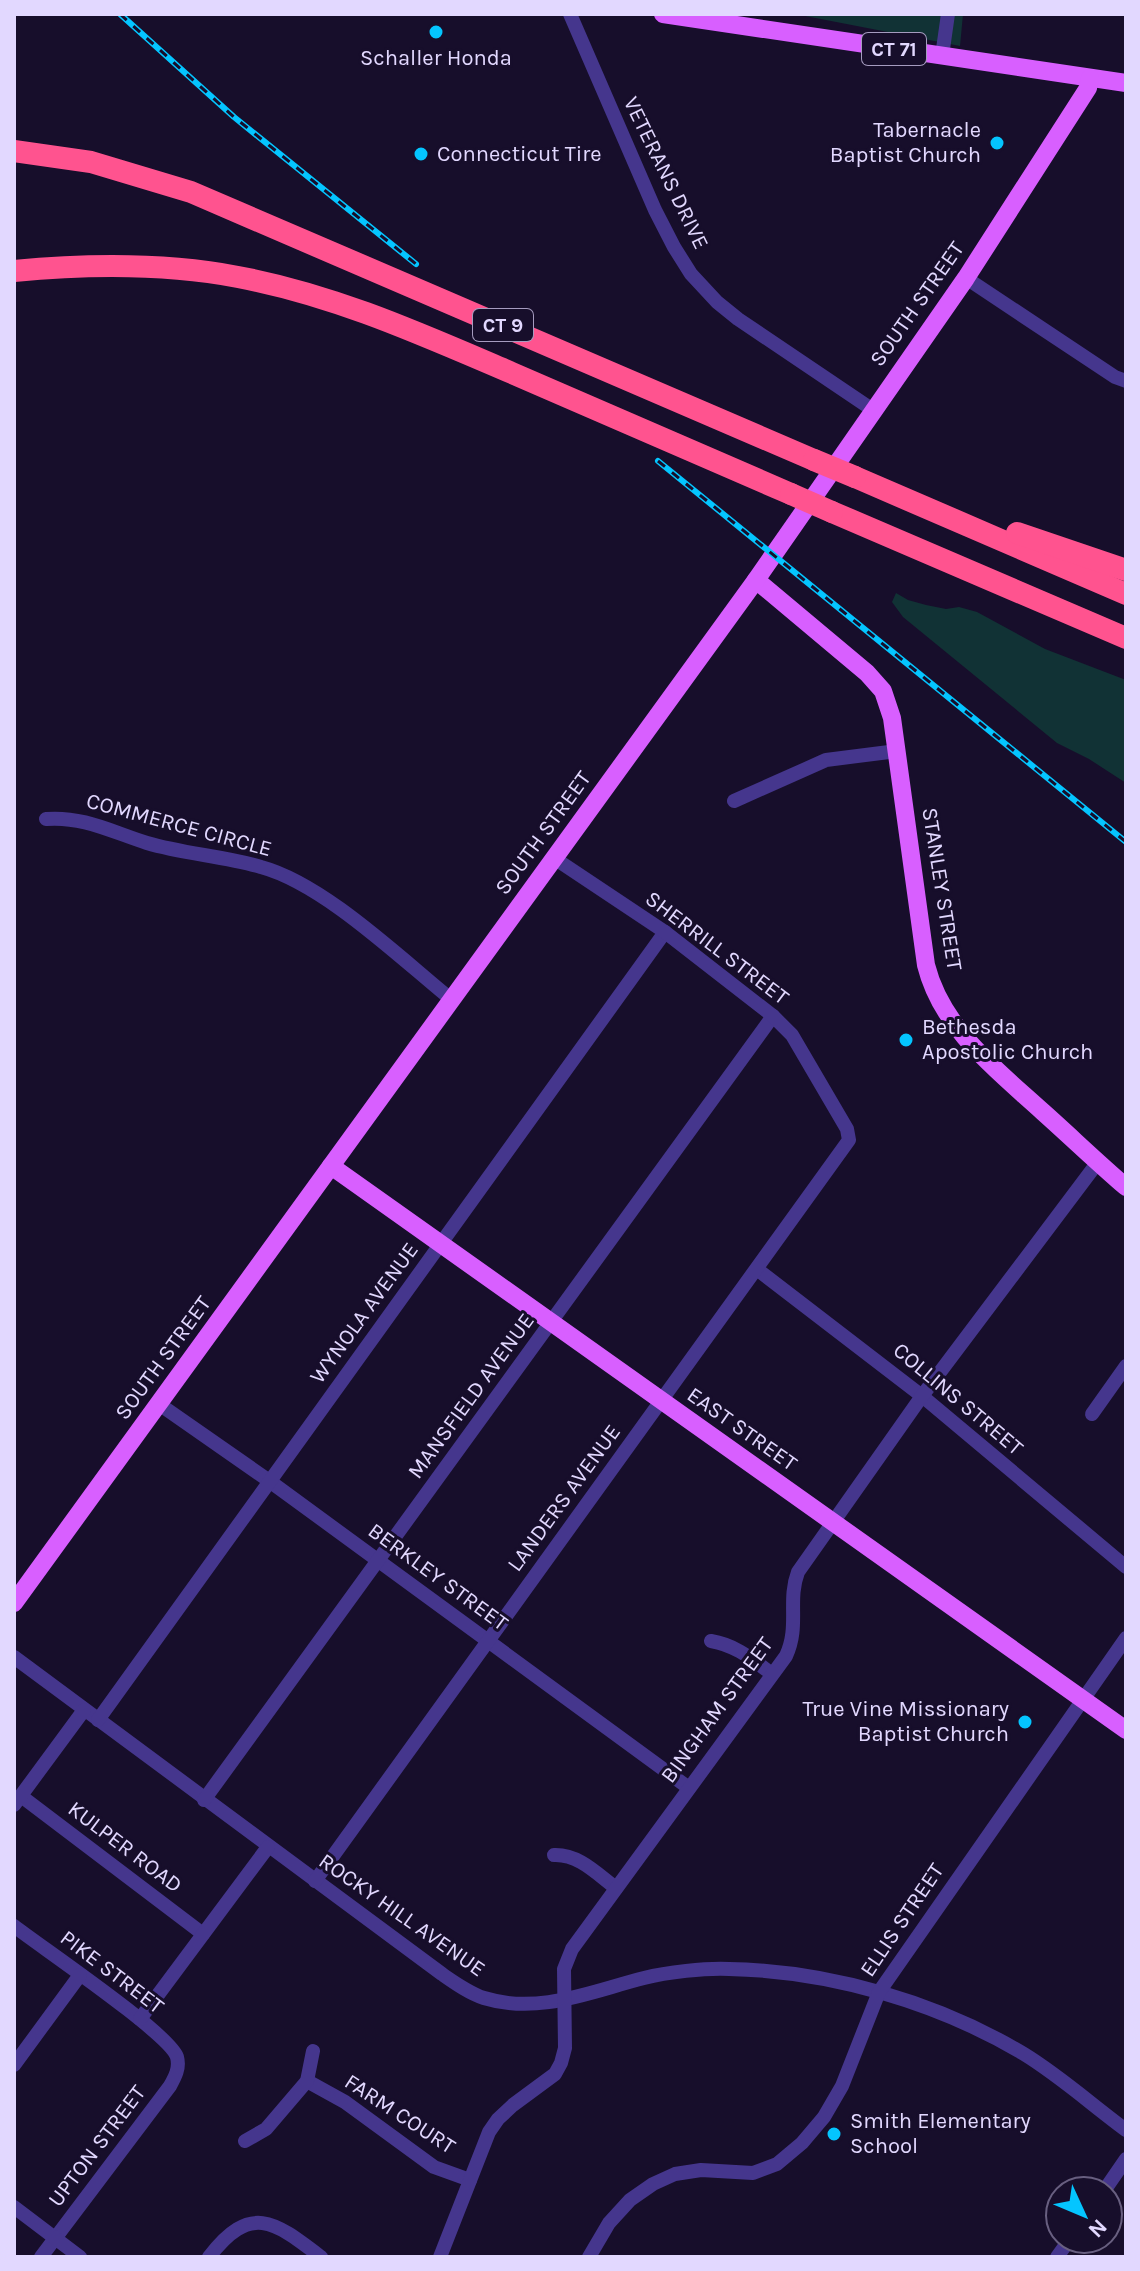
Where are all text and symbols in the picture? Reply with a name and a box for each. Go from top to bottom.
marker: Schaller Honda [427,23,445,41]
road number: CT 71 [862,33,926,65]
place label: Schaller Honda [360,45,512,71]
street label: VETERANS DRIVE [618,92,714,254]
place label: Tabernacle Baptist Church [830,117,981,168]
marker: Tabernacle Baptist Church [988,134,1006,152]
place label: Connecticut Tire [437,141,602,167]
marker: Connecticut Tire [412,145,430,163]
street label: SOUTH STREET [864,237,970,371]
road number: CT 9 [473,309,533,341]
street label: SOUTH STREET [489,766,597,900]
street label: COMMERCE CIRCLE [83,788,275,862]
street label: STANLEY STREET [916,806,968,972]
street label: SHERRILL STREET [640,886,794,1010]
place label: Bethesda Apostolic Church [922,1014,1093,1065]
marker: Bethesda Apostolic Church [897,1031,915,1049]
street label: WYNOLA AVENUE [304,1238,424,1388]
street label: SOUTH STREET [109,1291,217,1425]
street label: MANSFIELD AVENUE [402,1308,540,1484]
street label: COLLINS STREET [888,1337,1028,1461]
street label: EAST STREET [682,1382,802,1476]
street label: LANDERS AVENUE [502,1419,626,1577]
street label: BERKLEY STREET [363,1518,513,1636]
street label: BINGHAM STREET [655,1632,779,1788]
place label: True Vine Missionary Baptist Church [803,1696,1009,1747]
marker: True Vine Missionary Baptist Church [1016,1713,1034,1731]
street label: KULPER ROAD [63,1796,187,1898]
street label: ROCKY HILL AVENUE [314,1848,490,1982]
street label: ELLIS STREET [855,1858,949,1982]
street label: PIKE STREET [55,1925,169,2019]
street label: FARM COURT [340,2069,460,2159]
street label: UPTON STREET [43,2080,151,2212]
place label: Smith Elementary School [850,2108,1031,2159]
marker: Smith Elementary School [825,2125,843,2143]
north arrow [1044,2175,1124,2255]
text: N [1083,2213,1113,2243]

